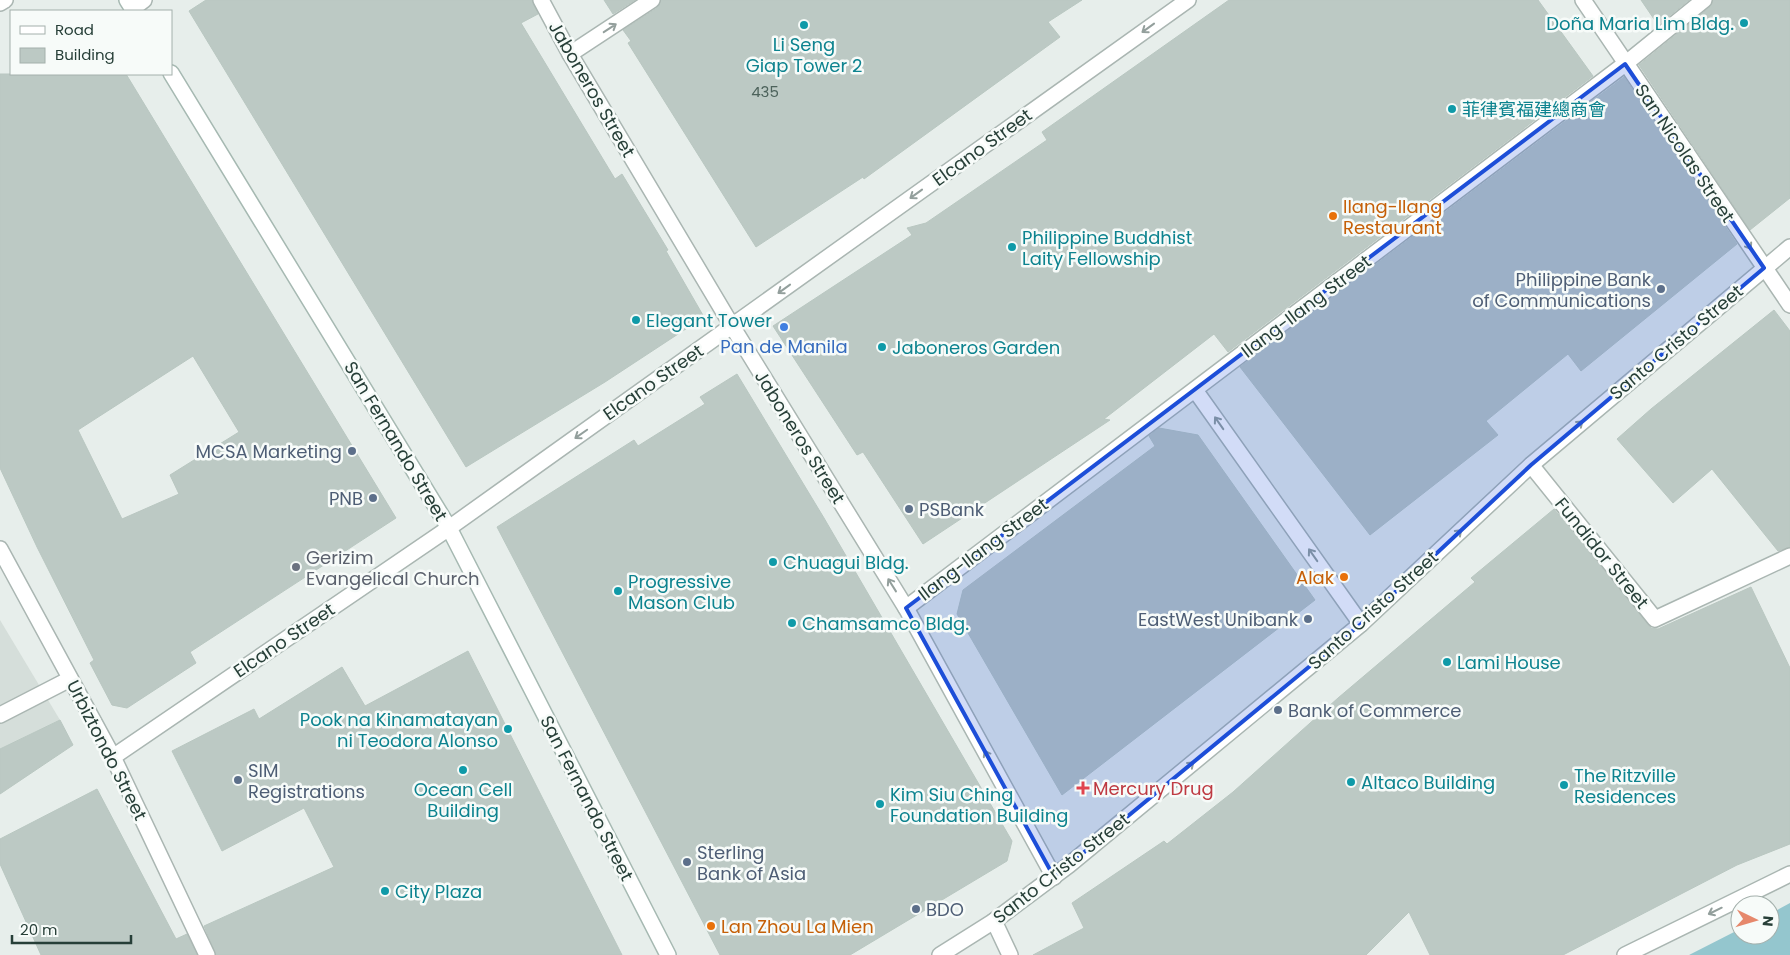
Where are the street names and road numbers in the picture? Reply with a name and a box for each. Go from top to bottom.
street label: Jaboneros Street [543,16,641,162]
street label: San Nicolas Street [1629,79,1741,227]
street label: Elcano Street [927,102,1037,192]
street label: Ilang-Ilang Street [1236,249,1376,363]
street label: Santo Cristo Street [1604,279,1748,405]
street label: Elcano Street [598,338,708,426]
street label: San Fernando Street [338,356,454,526]
street label: Jaboneros Street [749,365,851,509]
street label: Ilang-Ilang Street [913,492,1053,606]
street label: Fundidor Street [1549,492,1655,614]
street label: Santo Cristo Street [1303,545,1443,675]
street label: Elcano Street [228,597,340,683]
street label: Urbiztondo Street [61,676,153,824]
street label: San Fernando Street [534,711,640,885]
street label: Santo Cristo Street [987,807,1135,929]

